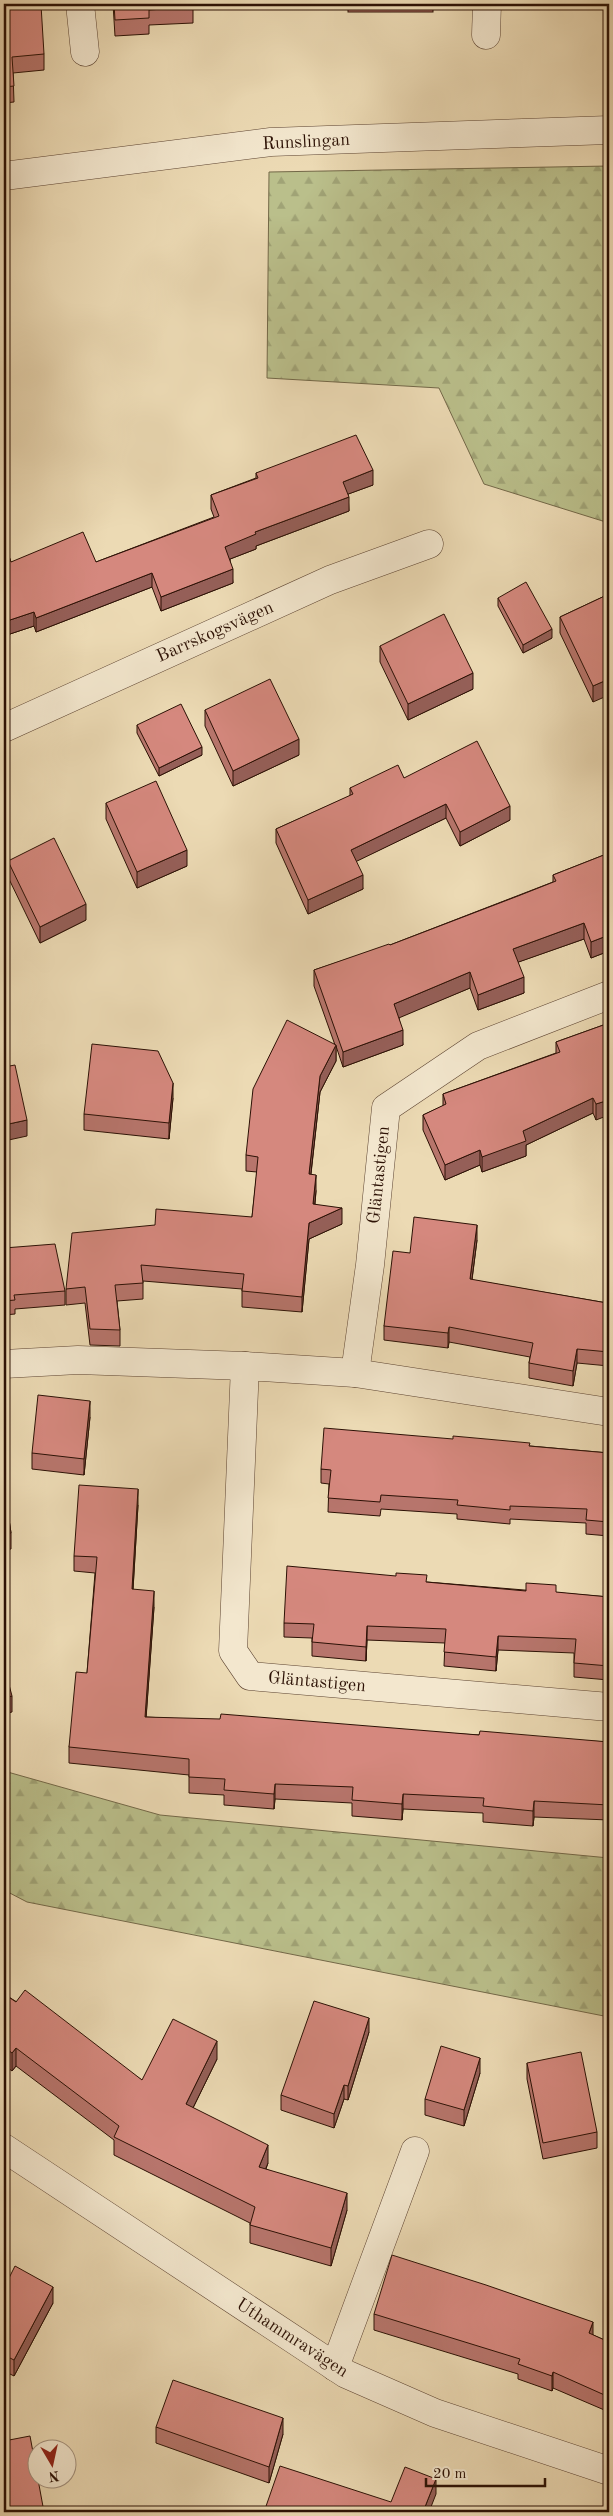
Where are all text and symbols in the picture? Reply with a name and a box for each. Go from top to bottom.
street label: Runslingan [262,131,351,153]
street label: Barrskogsvägen [154,598,276,666]
street label: Gläntastigen [365,1125,393,1225]
street label: Gläntastigen [267,1669,367,1695]
street label: Uthammravägen [233,2295,351,2381]
north arrow [28,2438,78,2488]
scale bar [426,2456,544,2488]
text: 20 m [433,2467,467,2482]
text: N [47,2468,60,2484]

